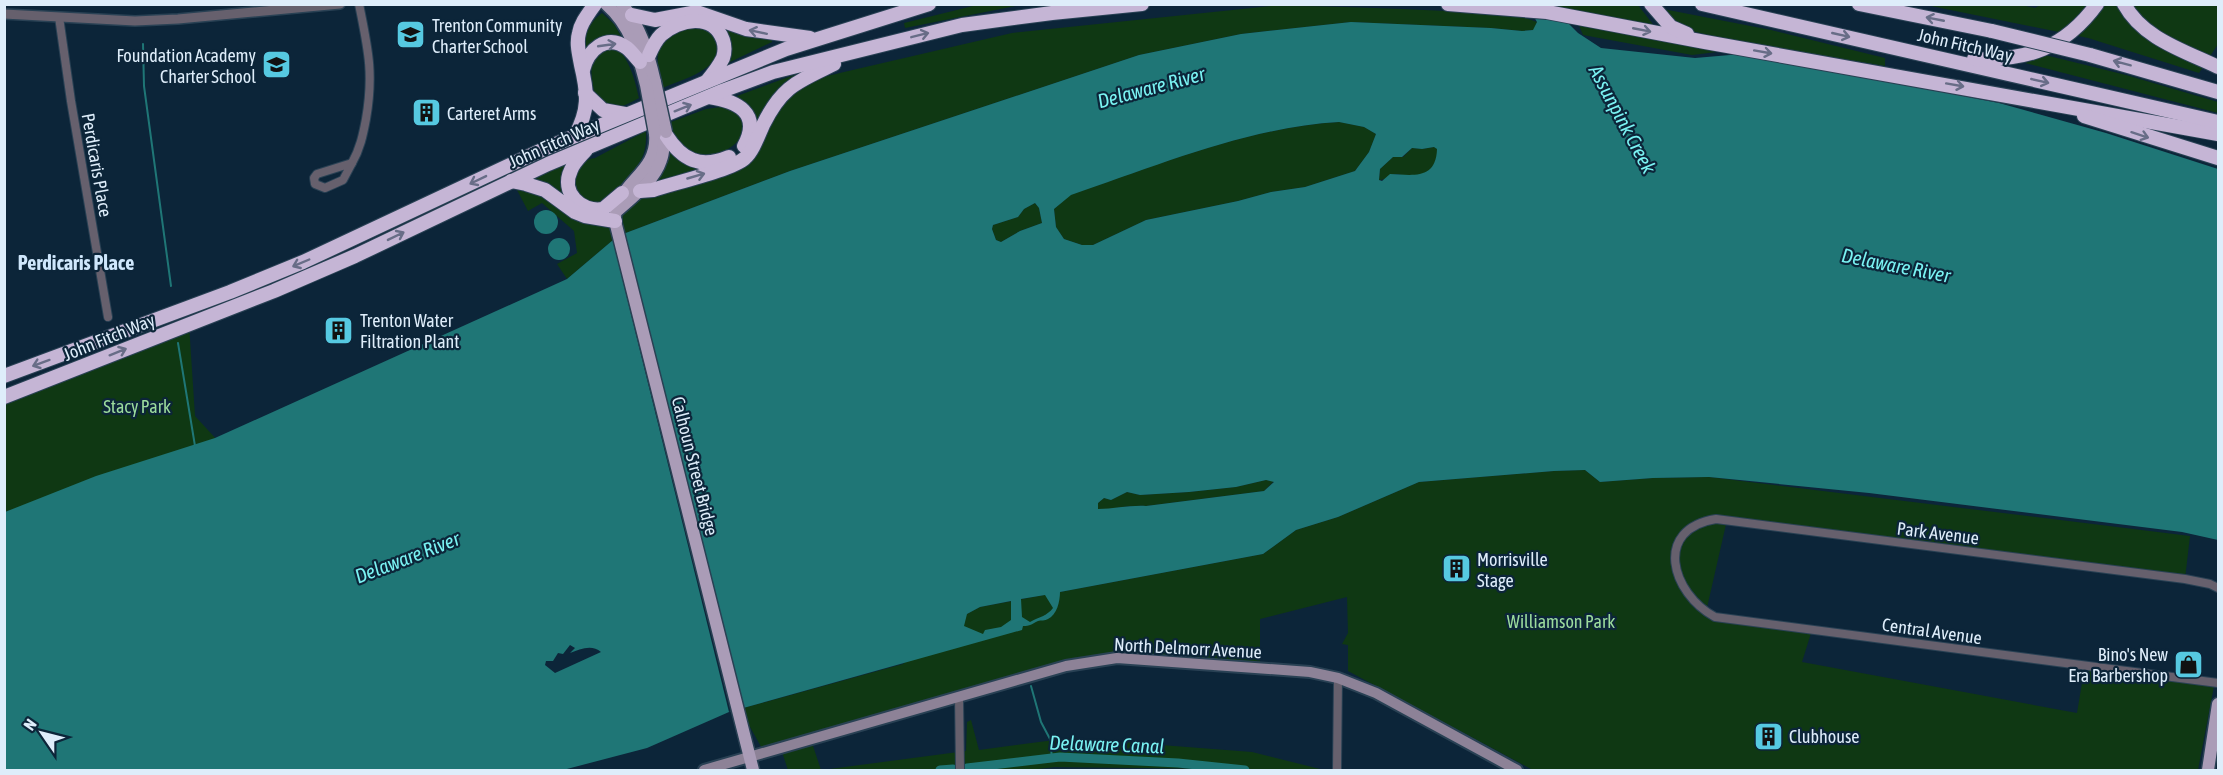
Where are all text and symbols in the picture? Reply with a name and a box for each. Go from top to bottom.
one-way arrow [1926,13,1945,24]
place label: Trenton Community Charter School [432,15,562,57]
school or university icon: Trenton Community Charter School [395,19,427,51]
street label: John Fitch Way [1916,24,2014,66]
one-way arrow [1632,25,1652,36]
one-way arrow [748,26,768,37]
one-way arrow [911,29,930,41]
one-way arrow [1831,30,1851,41]
one-way arrow [597,40,616,51]
place label: Foundation Academy Charter School [116,45,256,87]
one-way arrow [1753,47,1772,58]
school or university icon: Foundation Academy Charter School [261,49,293,81]
one-way arrow [2113,57,2132,68]
water label: Assunpink Creek [1584,60,1661,177]
water label: Delaware River [1095,61,1208,112]
one-way arrow [2030,75,2049,87]
one-way arrow [1945,80,1964,91]
building icon: Carteret Arms [410,97,442,129]
one-way arrow [673,102,691,113]
place label: Carteret Arms [447,103,536,124]
street label: Perdicaris Place [78,112,116,218]
street label: John Fitch Way [506,114,602,172]
one-way arrow [2130,130,2149,141]
one-way arrow [686,170,705,182]
one-way arrow [469,175,487,186]
one-way arrow [387,230,405,242]
water label: Delaware River [1840,243,1953,287]
district label: Perdicaris Place [18,251,134,274]
one-way arrow [292,258,311,269]
street label: John Fitch Way [60,309,158,365]
place label: Trenton Water Filtration Plant [360,310,460,352]
building icon: Trenton Water Filtration Plant [323,314,355,346]
one-way arrow [108,346,126,357]
one-way arrow [32,358,50,369]
street label: Calhoun Street Bridge [668,394,722,538]
park label: Stacy Park [103,396,171,417]
street label: Park Avenue [1896,518,1980,548]
water label: Delaware River [351,526,464,588]
place label: Morrisville Stage [1477,549,1548,591]
building icon: Morrisville Stage [1440,553,1472,585]
park label: Williamson Park [1507,611,1615,632]
street label: Central Avenue [1881,614,1983,648]
street label: North Delmorr Avenue [1114,634,1262,662]
place label: Bino's New Era Barbershop [2068,644,2168,686]
shop icon: Bino's New Era Barbershop [2173,648,2205,680]
north arrow [12,703,72,763]
text: N [20,715,40,733]
building icon: Clubhouse [1752,720,1784,752]
place label: Clubhouse [1789,726,1860,747]
water label: Delaware Canal [1049,730,1165,758]

